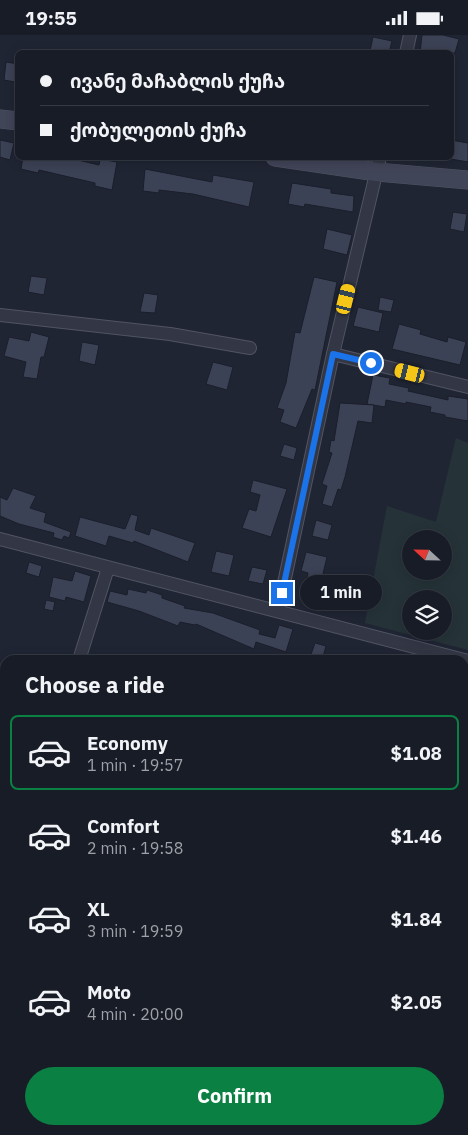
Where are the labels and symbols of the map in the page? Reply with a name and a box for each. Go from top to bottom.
car [335,283,356,315]
route start [360,352,382,374]
car [393,362,426,384]
north arrow [402,530,452,580]
callout: 1 min [300,575,382,611]
route end [271,582,293,604]

